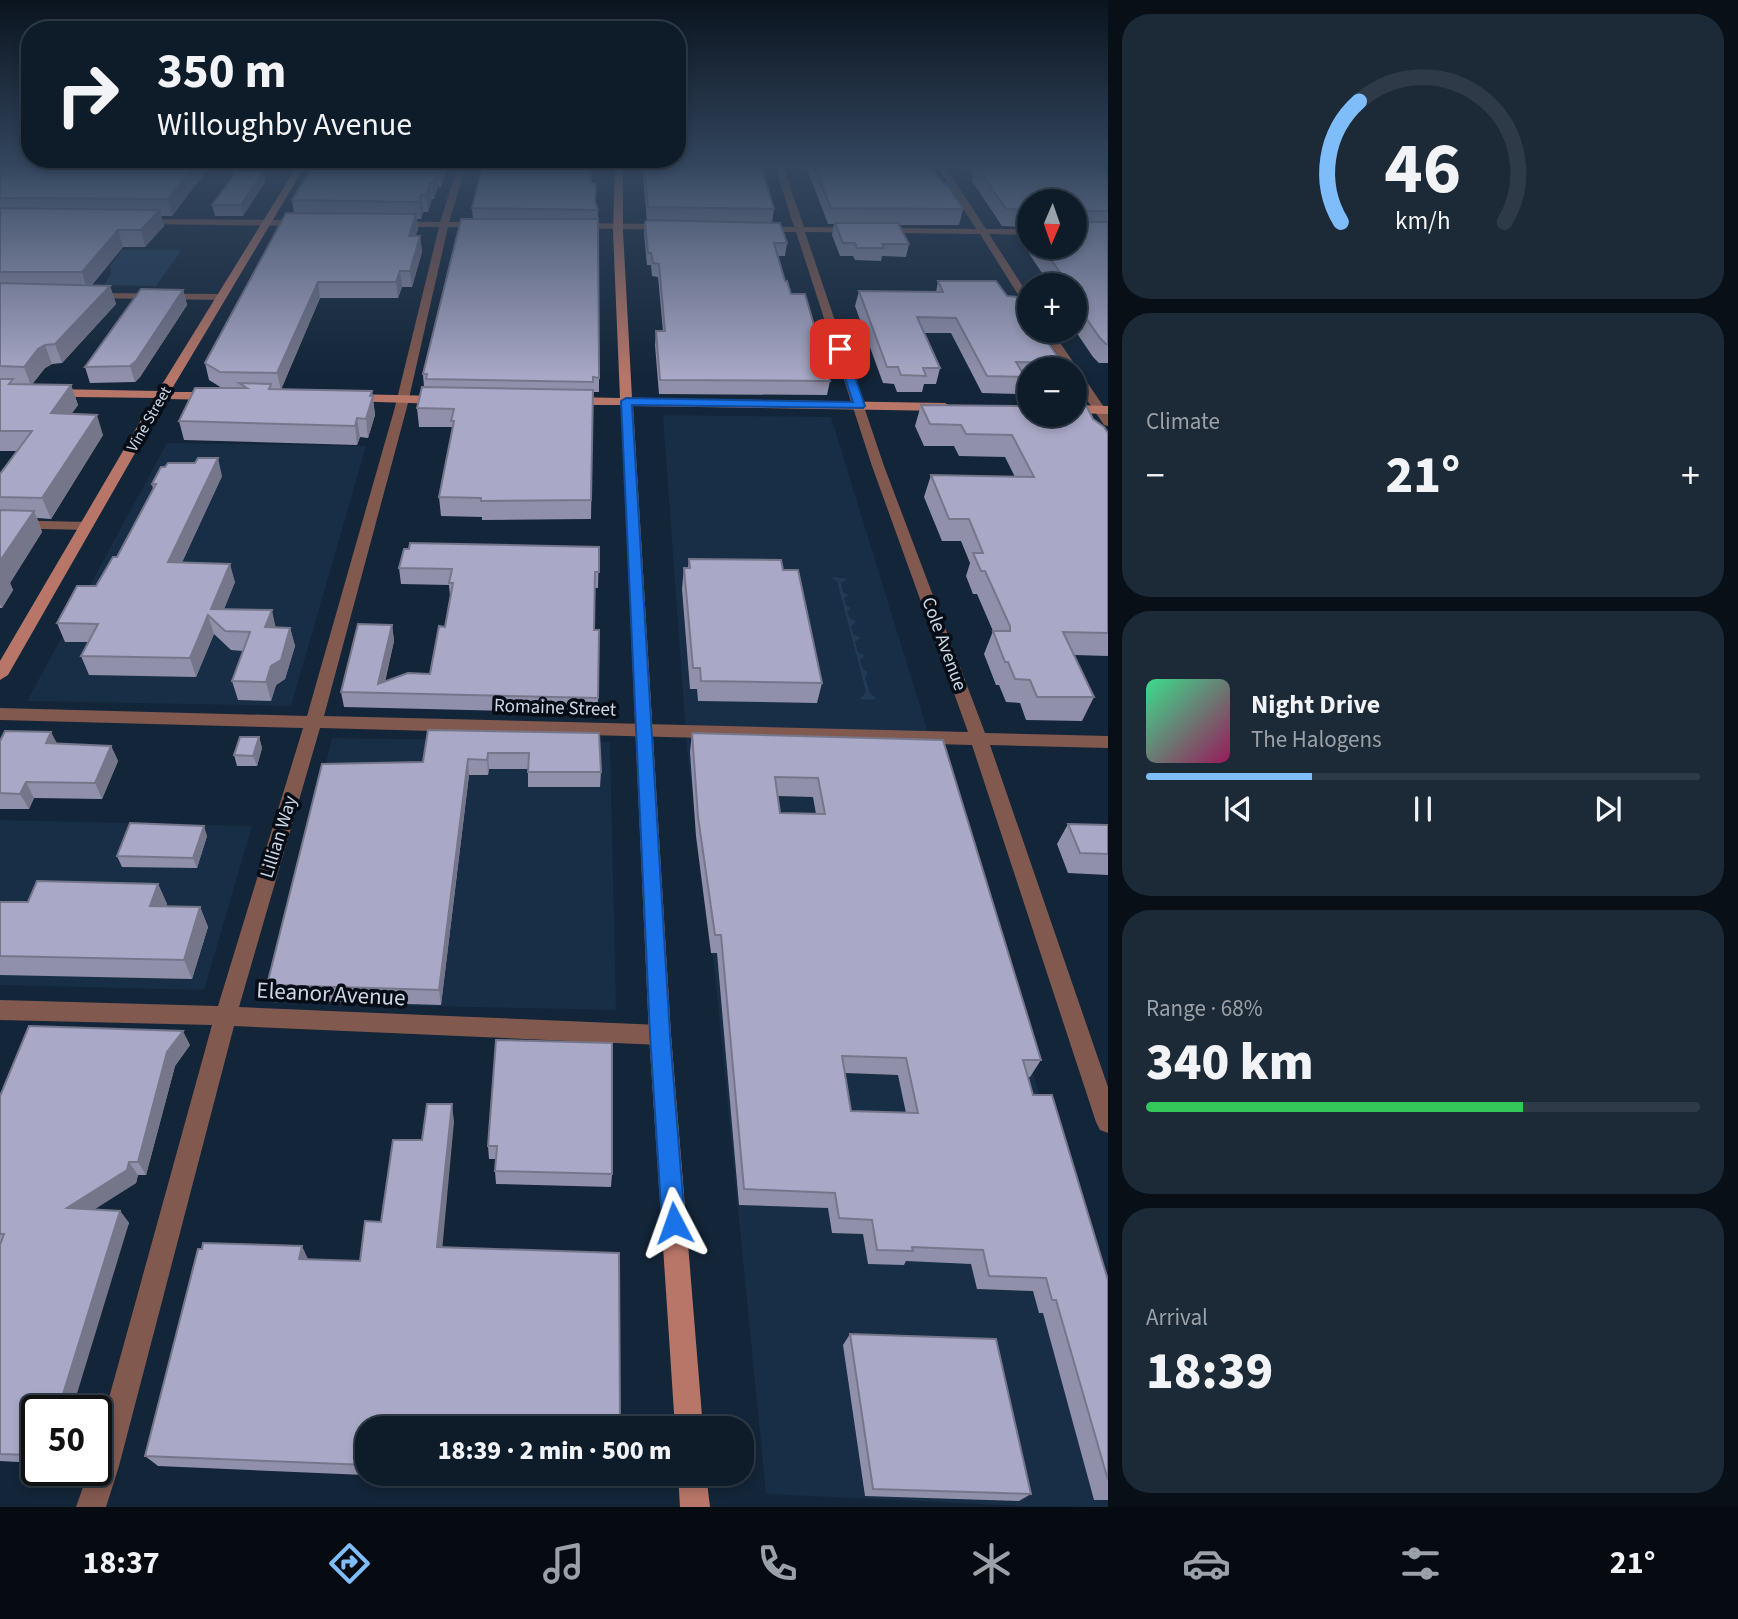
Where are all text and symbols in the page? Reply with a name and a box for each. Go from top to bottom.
text: 350 m [157,37,286,107]
icon: right [42,49,133,140]
text: Willoughby Avenue [157,102,412,148]
text: 46 [1385,118,1461,222]
north arrow [1017,189,1087,259]
map controls [1017,189,1087,427]
text: km/h [1395,203,1451,239]
button: + [1017,273,1087,343]
pin [810,319,870,379]
icon: arrive [821,330,859,368]
button: − [1017,357,1087,427]
street label: Vine Street [121,382,177,456]
text: Climate [1146,405,1220,438]
text: 21° [1386,439,1460,513]
text: − [1146,449,1165,503]
text: + [1681,449,1700,503]
street label: Cole Avenue [915,593,973,695]
text: Night Drive [1251,686,1380,723]
street label: Romaine Street [493,692,617,724]
text: The Halogens [1251,723,1382,756]
icon: previous [1219,790,1257,828]
icon: pause [1404,790,1442,828]
icon: next [1589,790,1627,828]
street label: Lillian Way [254,792,304,882]
street label: Eleanor Avenue [256,974,406,1014]
text: Range · 68% [1146,992,1263,1025]
text: 340 km [1146,1026,1314,1100]
position arrow [637,1186,711,1260]
text: Arrival [1146,1301,1208,1334]
text: 18:39 [1146,1335,1273,1409]
speed limit sign: 50 [21,1395,112,1486]
text: 18:39 · 2 min · 500 m [438,1432,671,1469]
icon: directions [325,1539,374,1588]
icon: music [539,1539,588,1588]
icon: phone [753,1539,802,1588]
icon: climate [967,1539,1016,1588]
icon: car [1182,1539,1231,1588]
icon: filters [1396,1539,1445,1588]
text: 18:37 [83,1540,160,1586]
text: 21° [1610,1540,1655,1586]

